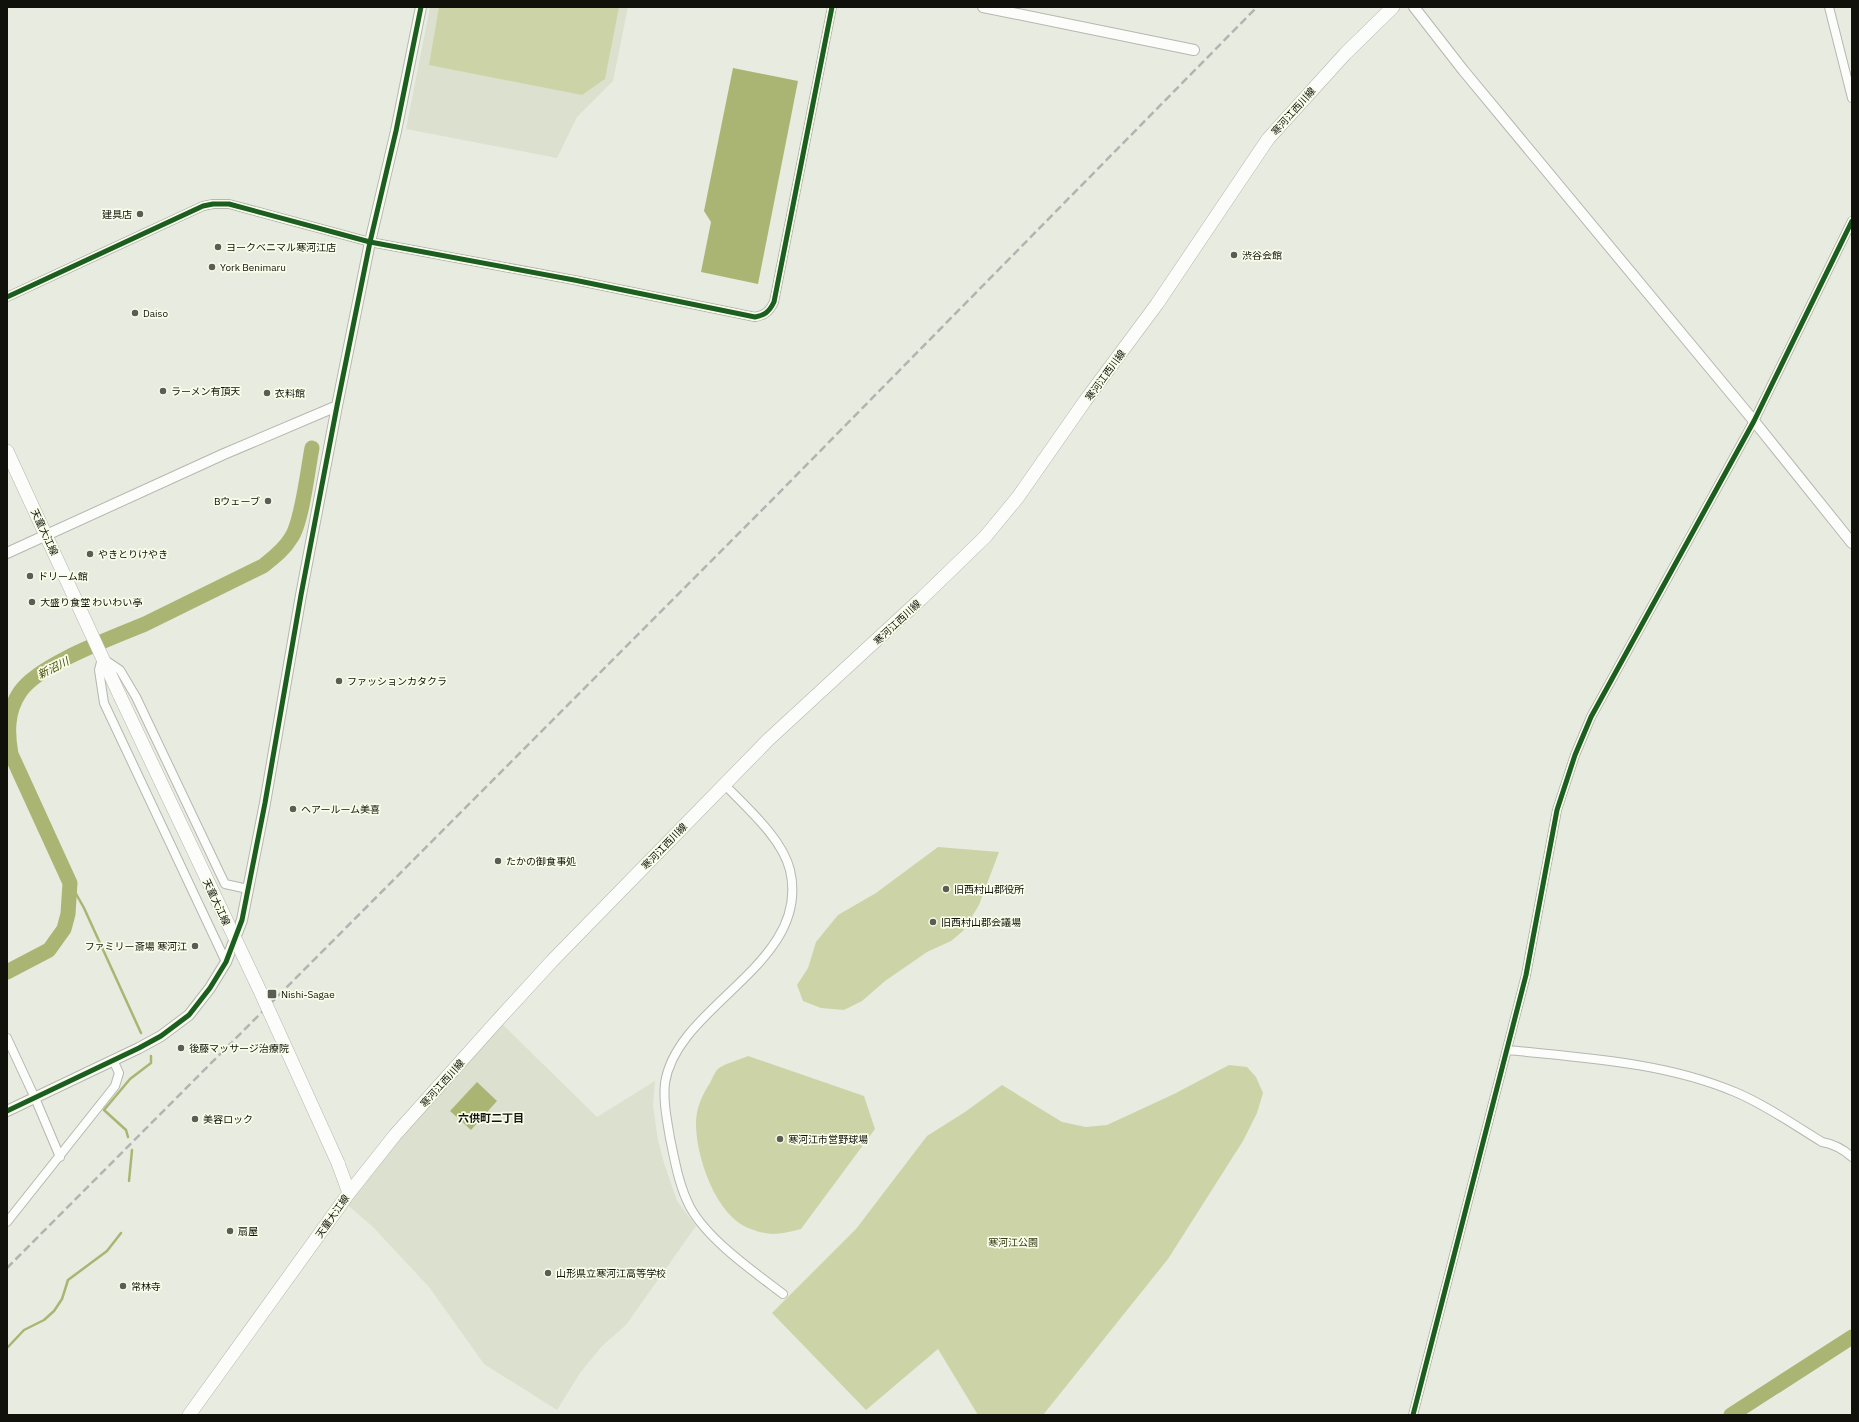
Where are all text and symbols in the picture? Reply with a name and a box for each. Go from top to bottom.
street label: 寒河江西川線 [1268,85,1318,138]
place label: 建具店 [102,208,132,221]
marker: 建具店 [135,209,145,219]
place label: ヨークベニマル寒河江店 [226,241,336,254]
marker: ヨークベニマル寒河江店 [213,242,223,252]
place label: 渋谷会館 [1242,249,1282,262]
marker: 渋谷会館 [1229,250,1239,260]
place label: York Benimaru [220,261,286,274]
marker: York Benimaru [207,262,217,272]
place label: Daiso [143,307,168,320]
marker: Daiso [130,308,140,318]
street label: 寒河江西川線 [1083,347,1128,403]
place label: ラーメン有頂天 [171,385,241,398]
marker: ラーメン有頂天 [158,386,168,396]
place label: 衣料館 [274,387,305,400]
marker: 衣料館 [262,388,272,398]
place label: Bウェーブ [214,495,260,508]
marker: Bウェーブ [263,496,273,506]
street label: 天童大江線 [28,507,61,558]
place label: やきとりけやき [98,548,168,561]
marker: やきとりけやき [85,549,95,559]
place label: ドリーム館 [38,570,88,583]
marker: ドリーム館 [25,571,35,581]
place label: 大盛り食堂 わいわい亭 [40,596,142,609]
marker: 大盛り食堂 わいわい亭 [27,597,37,607]
street label: 寒河江西川線 [871,597,924,648]
water label: 新沼川 [35,654,72,682]
place label: ファッションカタクラ [347,675,447,688]
marker: ファッションカタクラ [334,676,344,686]
place label: ヘアールーム美喜 [301,803,380,816]
marker: ヘアールーム美喜 [288,804,298,814]
street label: 寒河江西川線 [639,820,690,872]
place label: たかの御食事処 [506,855,576,868]
marker: たかの御食事処 [493,856,503,866]
street label: 天童大江線 [200,877,233,928]
place label: 旧西村山郡役所 [954,883,1024,896]
marker: 旧西村山郡役所 [941,884,951,894]
place label: 旧西村山郡会議場 [941,916,1021,929]
marker: 旧西村山郡会議場 [928,917,938,927]
place label: ファミリー斎場 寒河江 [85,940,187,953]
marker: ファミリー斎場 寒河江 [190,941,200,951]
marker: Nishi-Sagae [266,988,278,1000]
place label: Nishi-Sagae [281,988,335,1001]
place label: 後藤マッサージ治療院 [189,1042,289,1055]
marker: 後藤マッサージ治療院 [176,1043,186,1053]
street label: 寒河江西川線 [417,1057,467,1110]
district label: 六供町二丁目 [458,1111,524,1125]
place label: 美容ロック [203,1113,253,1126]
marker: 美容ロック [190,1114,200,1124]
place label: 寒河江市営野球場 [788,1133,868,1146]
marker: 寒河江市営野球場 [775,1134,785,1144]
street label: 天童大江線 [313,1192,352,1240]
place label: 扇屋 [238,1225,258,1238]
marker: 扇屋 [225,1226,235,1236]
park label: 寒河江公園 [988,1236,1038,1249]
place label: 山形県立寒河江高等学校 [556,1267,666,1280]
marker: 山形県立寒河江高等学校 [543,1268,553,1278]
place label: 常林寺 [131,1280,161,1293]
marker: 常林寺 [118,1281,128,1291]

